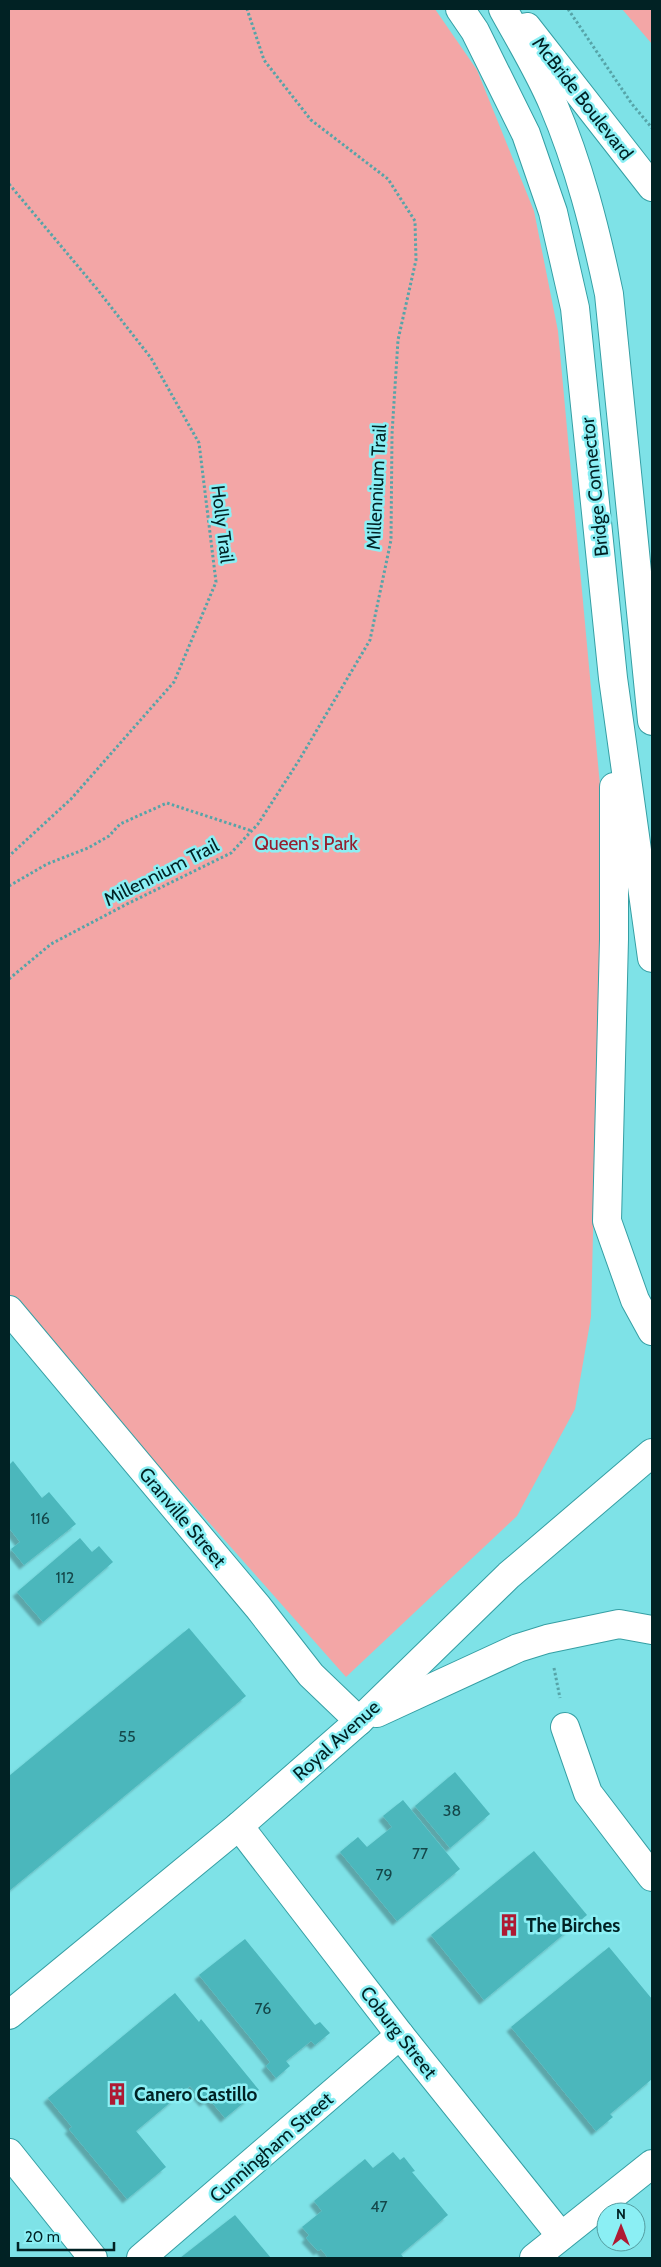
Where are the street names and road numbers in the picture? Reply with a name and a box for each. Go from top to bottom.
street label: McBride Boulevard [527,32,638,164]
street label: Bridge Connector [576,416,613,558]
street label: Millennium Trail [362,423,391,551]
street label: Holly Trail [206,484,239,565]
street label: Millennium Trail [100,833,223,911]
street label: Granville Street [134,1463,231,1572]
street label: Royal Avenue [288,1695,385,1785]
street label: Coburg Street [355,1982,442,2084]
street label: Cunningham Street [205,2087,338,2207]

